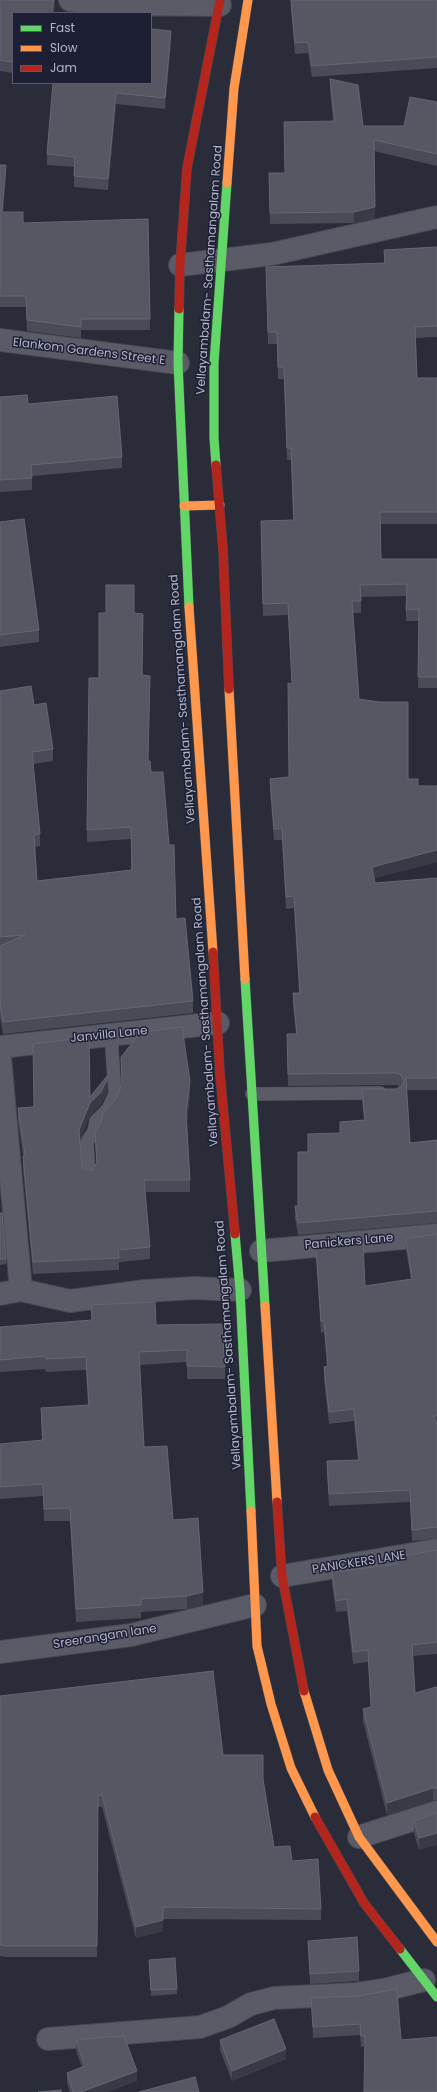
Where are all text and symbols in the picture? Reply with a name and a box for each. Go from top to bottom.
legend [12,12,152,84]
text: Fast [50,19,75,36]
text: Slow [50,39,78,56]
text: Jam [50,59,77,76]
street label: Vellayambalam- Sasthamangalam Road [194,145,226,395]
street label: Elankom Gardens Street E [12,336,166,368]
street label: Vellayambalam- Sasthamangalam Road [167,574,199,824]
street label: Vellayambalam- Sasthamangalam Road [190,897,222,1147]
street label: Janvilla Lane [70,1024,148,1046]
street label: Vellayambalam- Sasthamangalam Road [213,1220,245,1470]
street label: Panickers Lane [304,1231,394,1253]
street label: PANICKERS LANE [311,1549,407,1577]
street label: Sreerangam lane [52,1622,158,1652]

